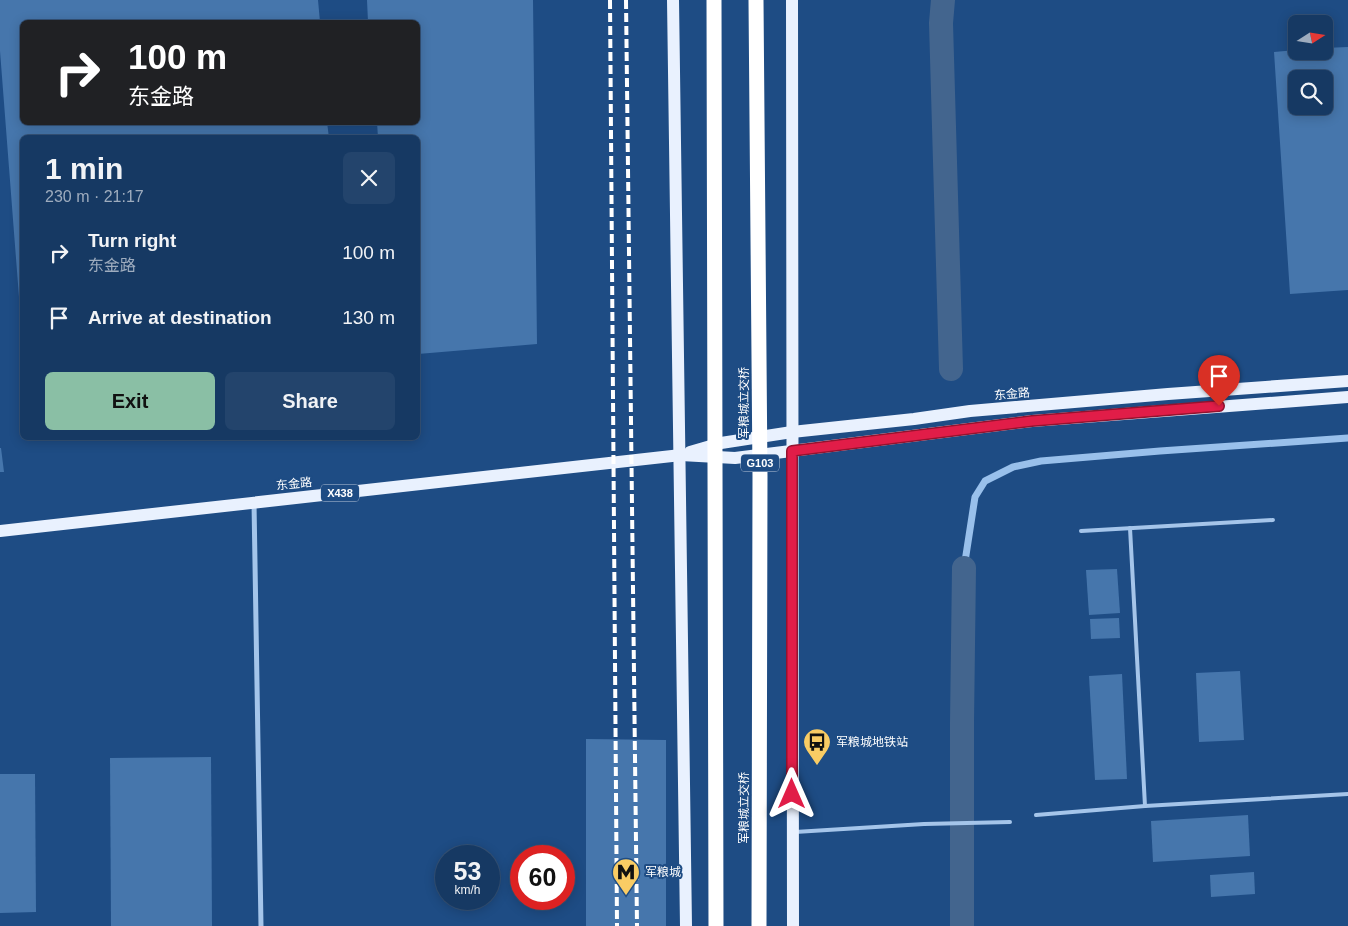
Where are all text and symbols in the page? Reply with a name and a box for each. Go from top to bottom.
north arrow [1288,15,1332,60]
map controls [1288,15,1333,115]
text: 100 m [128,37,227,76]
icon: right [45,40,110,105]
button: search [1288,70,1333,115]
text: 东金路 [128,84,194,109]
text: 1 min [45,152,123,185]
button: close [343,152,395,204]
text: 230 m · 21:17 [45,188,144,205]
text: Turn right [88,230,176,251]
icon: right [45,239,73,267]
text: 100 m [342,242,395,263]
text: 东金路 [88,257,136,274]
icon: arrive [45,304,73,332]
text: Arrive at destination [88,307,272,328]
text: 130 m [342,307,395,328]
pin [1198,355,1240,406]
icon: arrive [1205,362,1233,390]
street label: 军粮城立交桥 [737,367,751,439]
button: Exit [45,372,215,430]
button: Share [225,372,395,430]
street label: 东金路 [993,385,1031,403]
road number: G103 [741,454,779,472]
street label: 东金路 [275,475,313,493]
road number: X438 [321,484,359,502]
bus stop icon: 军粮城地铁站 [802,727,832,766]
place label: 军粮城地铁站 [836,735,908,749]
position arrow [765,767,817,819]
street label: 军粮城立交桥 [737,772,751,844]
speed limit sign: 60 [510,845,575,910]
text: 53 [454,857,481,885]
metro station icon: 军粮城 [611,857,641,896]
place label: 军粮城 [645,865,681,879]
text: km/h [454,883,481,897]

